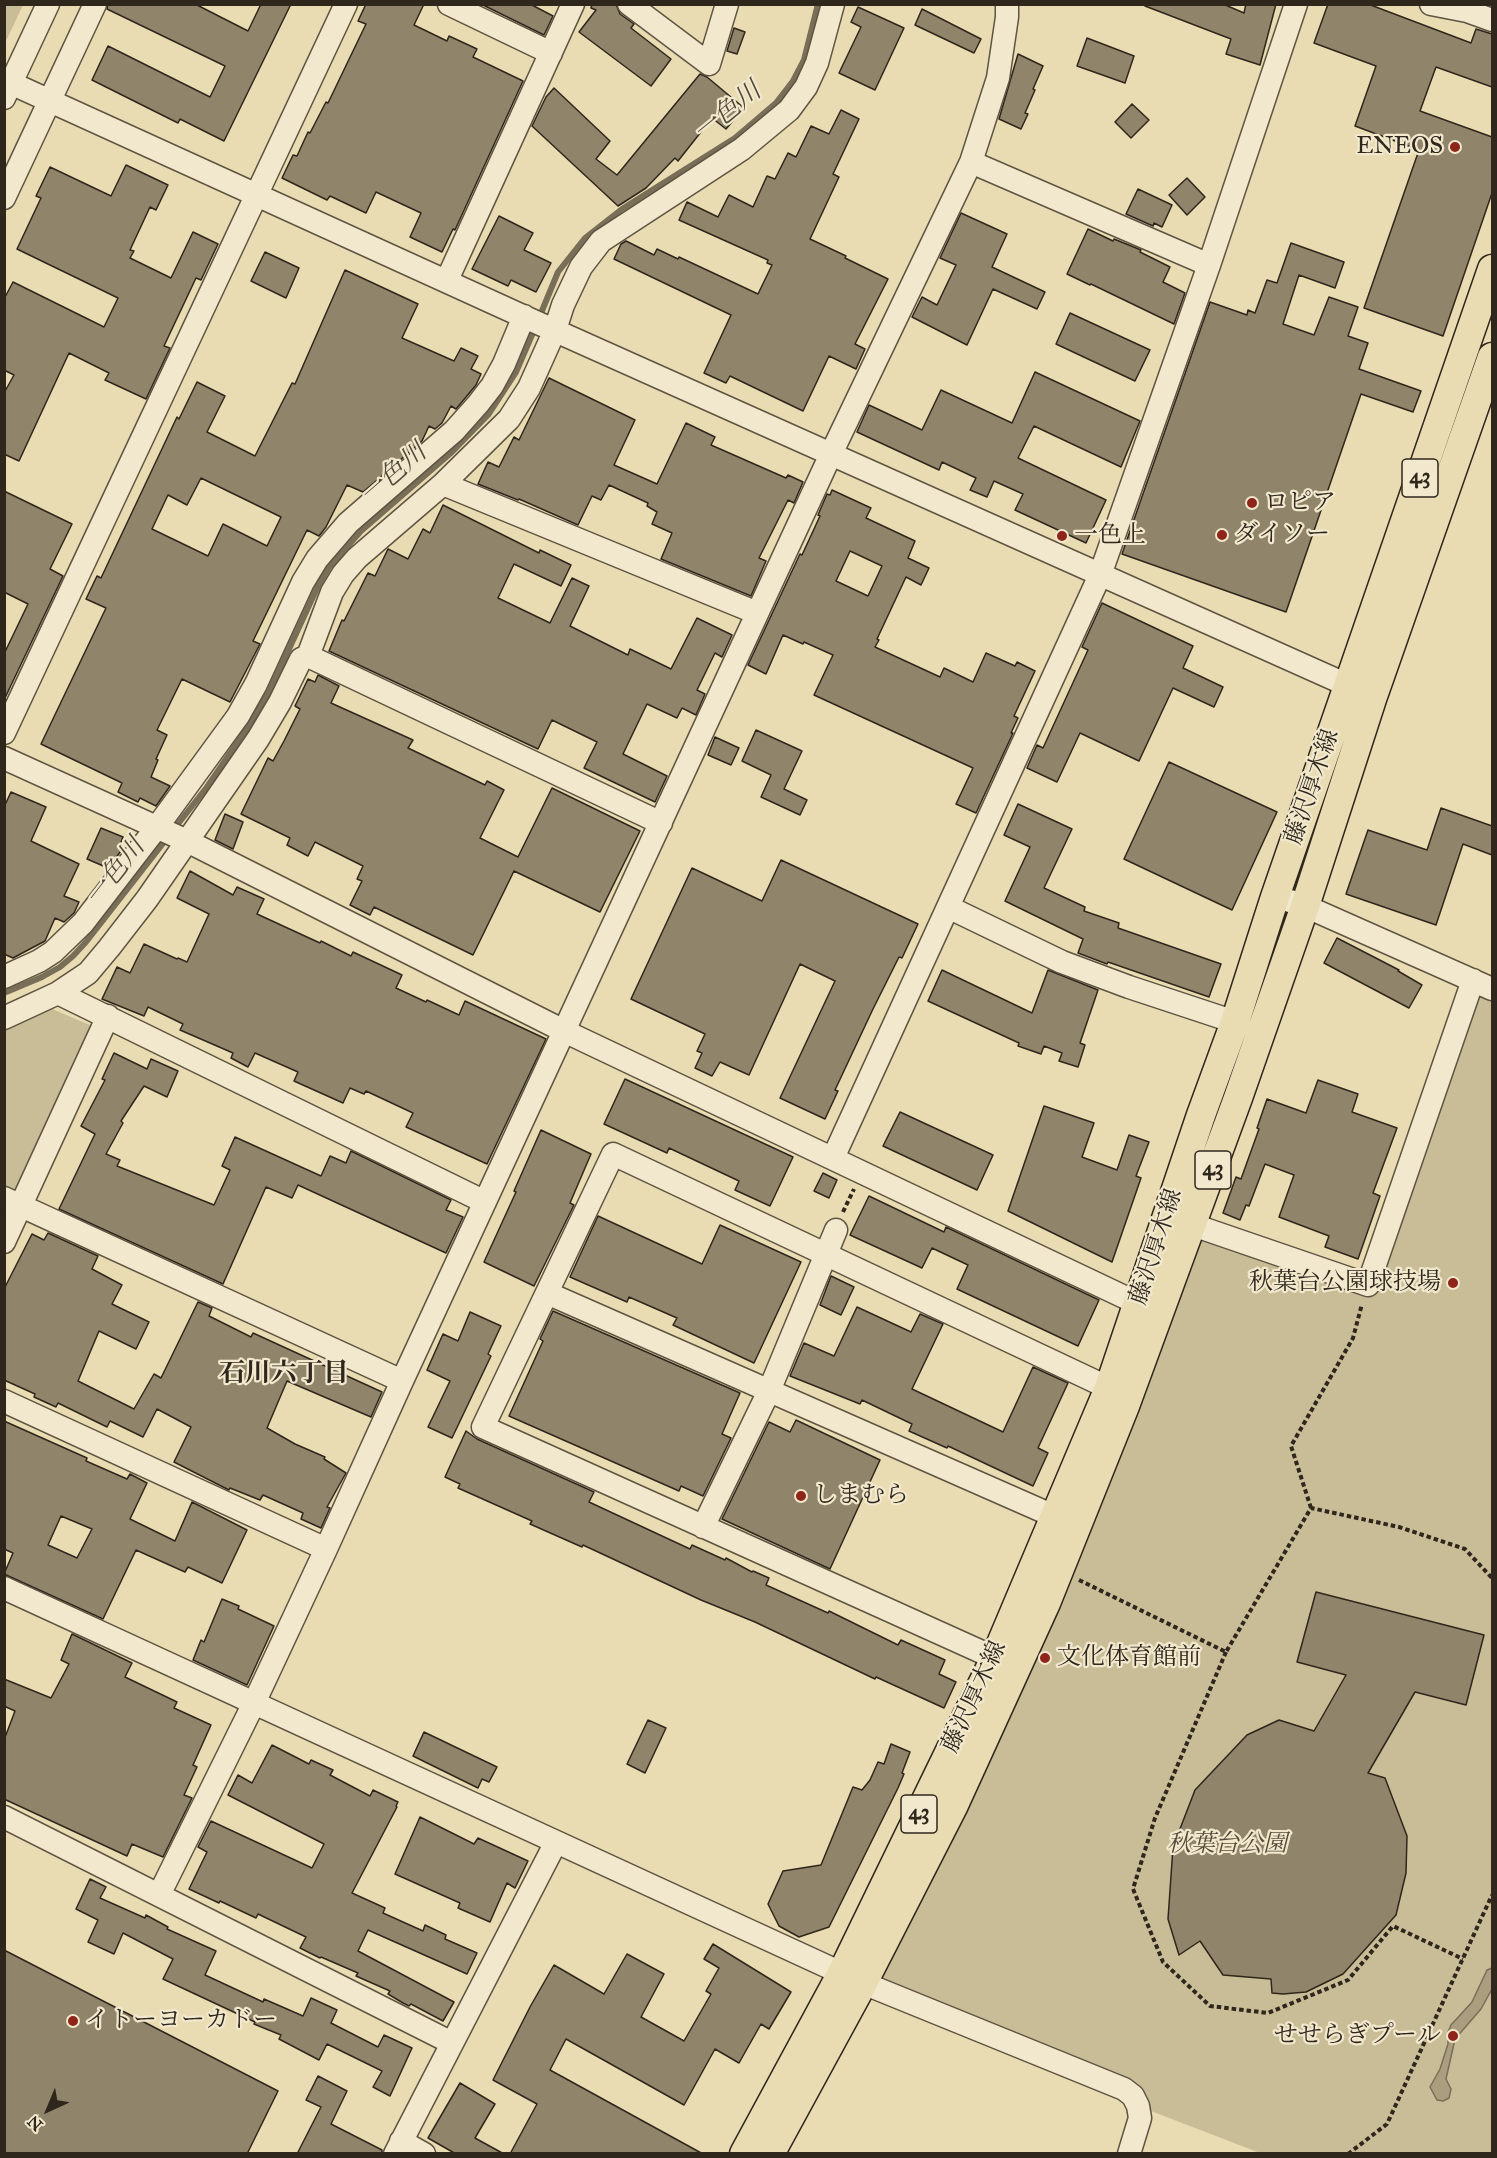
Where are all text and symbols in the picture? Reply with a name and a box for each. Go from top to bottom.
water label: 一色川 [688,76,768,150]
place label: ENEOS [1356,133,1443,161]
marker: ENEOS [1448,140,1462,154]
water label: 一色川 [354,438,434,512]
road number: 43 [1402,459,1438,497]
place label: ロピア [1264,489,1336,517]
marker: ロピア [1245,496,1259,510]
place label: ダイソー [1234,521,1330,549]
place label: 一色上 [1074,522,1146,550]
marker: ダイソー [1215,528,1229,542]
marker: 一色上 [1055,529,1069,543]
street label: 藤沢厚木線 [1280,726,1346,848]
water label: 一色川 [80,833,152,913]
road number: 43 [1195,1151,1231,1189]
street label: 藤沢厚木線 [1125,1185,1189,1309]
place label: 秋葉台公園球技場 [1249,1269,1441,1297]
marker: 秋葉台公園球技場 [1446,1276,1460,1290]
district label: 石川六丁目 [219,1359,349,1391]
place label: しまむら [813,1482,909,1510]
marker: しまむら [794,1489,808,1503]
street label: 藤沢厚木線 [937,1637,1013,1757]
place label: 文化体育館前 [1057,1644,1201,1672]
marker: 文化体育館前 [1038,1651,1052,1665]
road number: 43 [901,1795,937,1833]
park label: 秋葉台公園 [1167,1831,1287,1859]
place label: イトーヨーカドー [85,2007,277,2035]
marker: イトーヨーカドー [66,2014,80,2028]
place label: せせらぎプール [1274,2022,1441,2050]
marker: せせらぎプール [1446,2029,1460,2043]
north arrow [18,2080,78,2140]
text: N [24,2112,47,2135]

